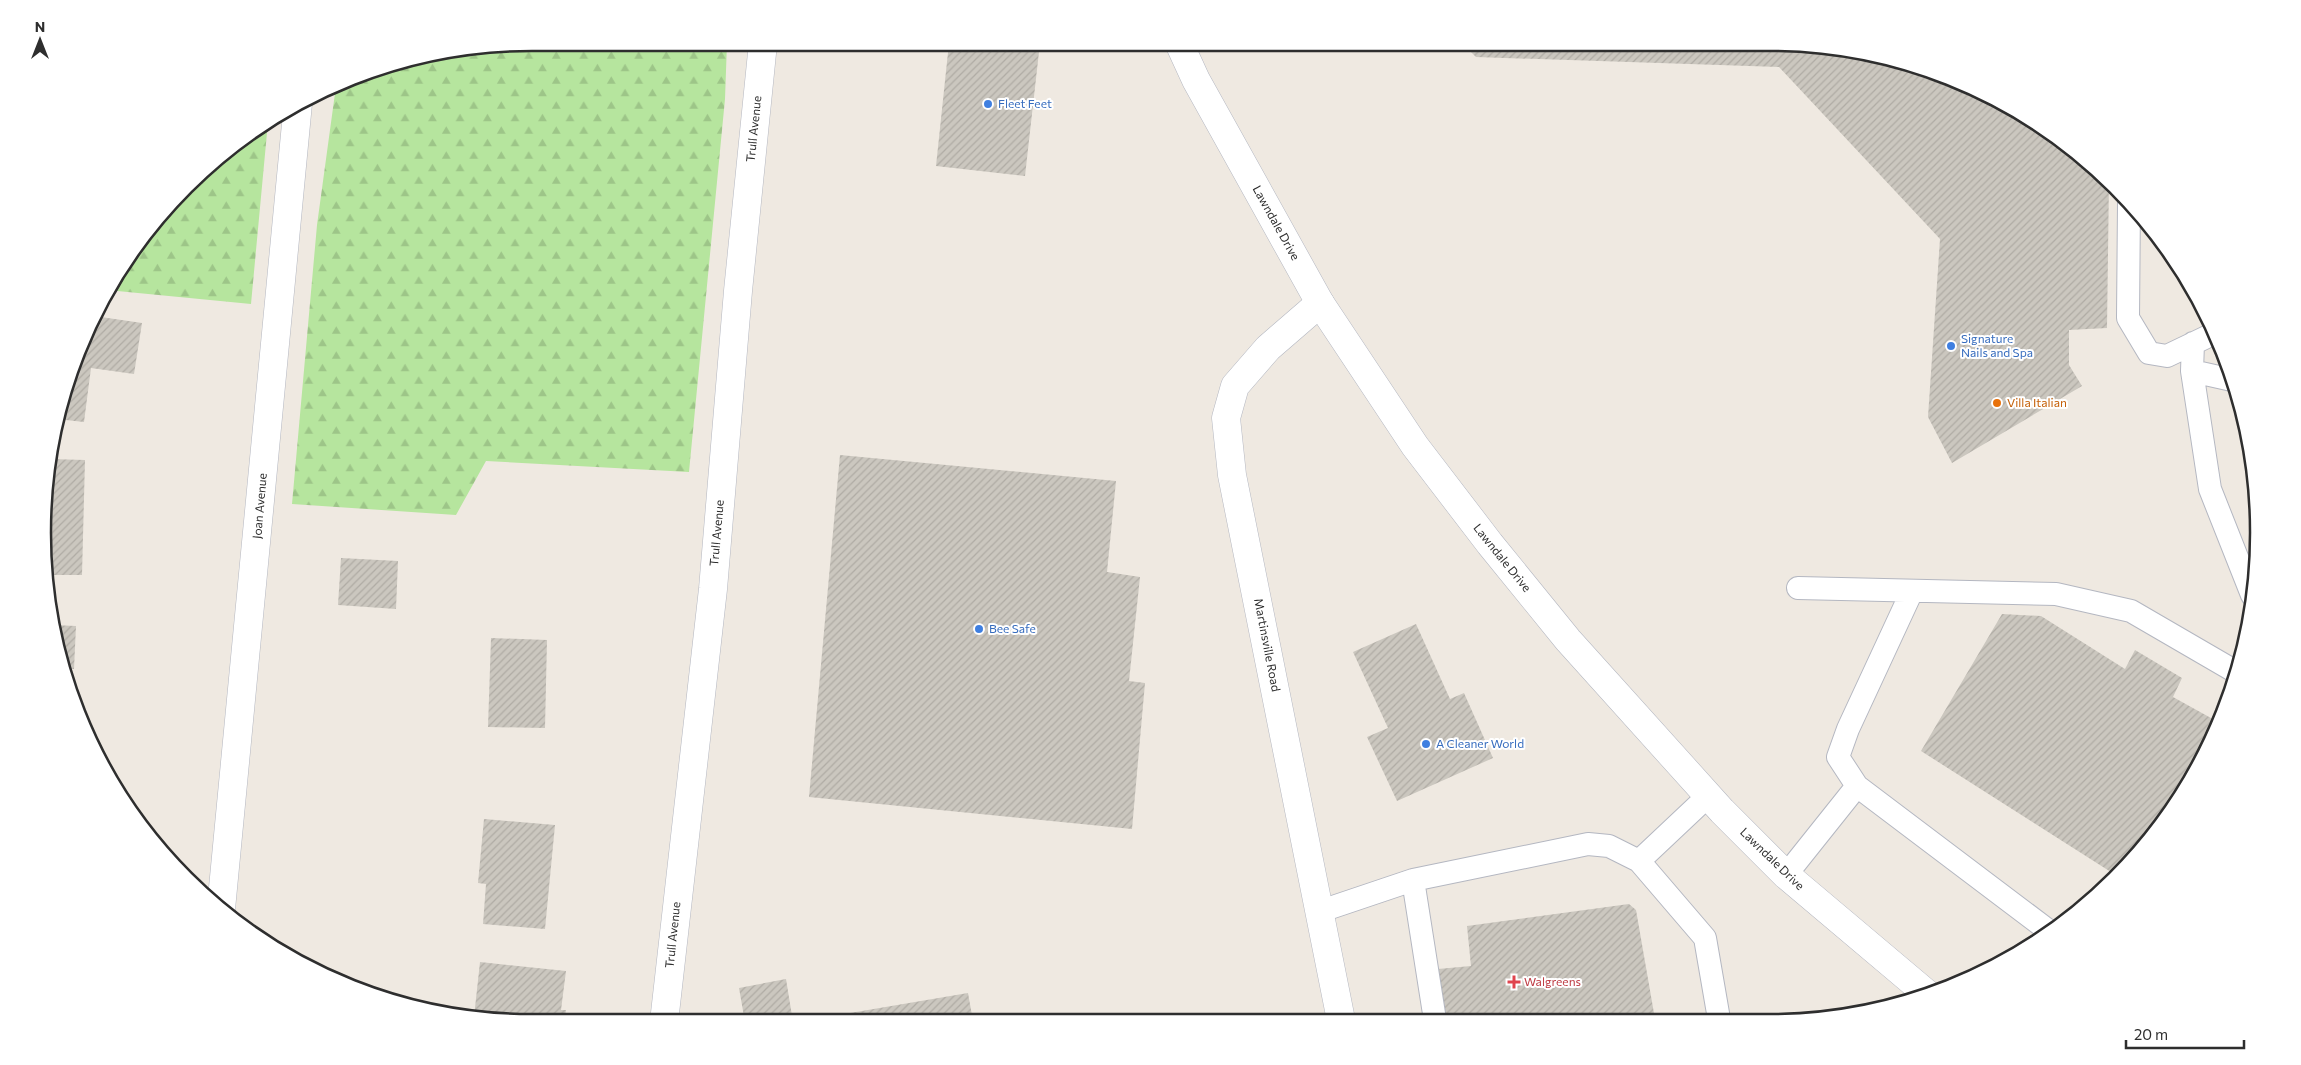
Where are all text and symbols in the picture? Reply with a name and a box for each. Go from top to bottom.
north arrow [15,15,65,65]
text: N [35,18,45,35]
street label: Trull Avenue [743,95,763,163]
place label: Fleet Feet [998,96,1052,110]
marker: Fleet Feet [982,98,994,110]
street label: Lawndale Drive [1251,183,1303,262]
place label: Signature Nails and Spa [1961,331,2033,359]
marker: Signature Nails and Spa [1945,340,1957,352]
place label: Villa Italian [2007,395,2067,409]
marker: Villa Italian [1991,397,2003,409]
street label: Joan Avenue [249,472,270,540]
street label: Trull Avenue [706,499,726,567]
street label: Lawndale Drive [1471,521,1534,594]
street label: Martinsville Road [1252,597,1284,693]
place label: Bee Safe [989,621,1036,635]
marker: Bee Safe [973,623,985,635]
place label: A Cleaner World [1436,736,1524,750]
marker: A Cleaner World [1420,738,1432,750]
street label: Lawndale Drive [1738,824,1808,892]
street label: Trull Avenue [662,901,682,969]
place label: Walgreens [1524,974,1581,988]
marker: Walgreens [1508,976,1520,988]
scale bar [2126,1018,2244,1050]
text: 20 m [2134,1025,2168,1043]

